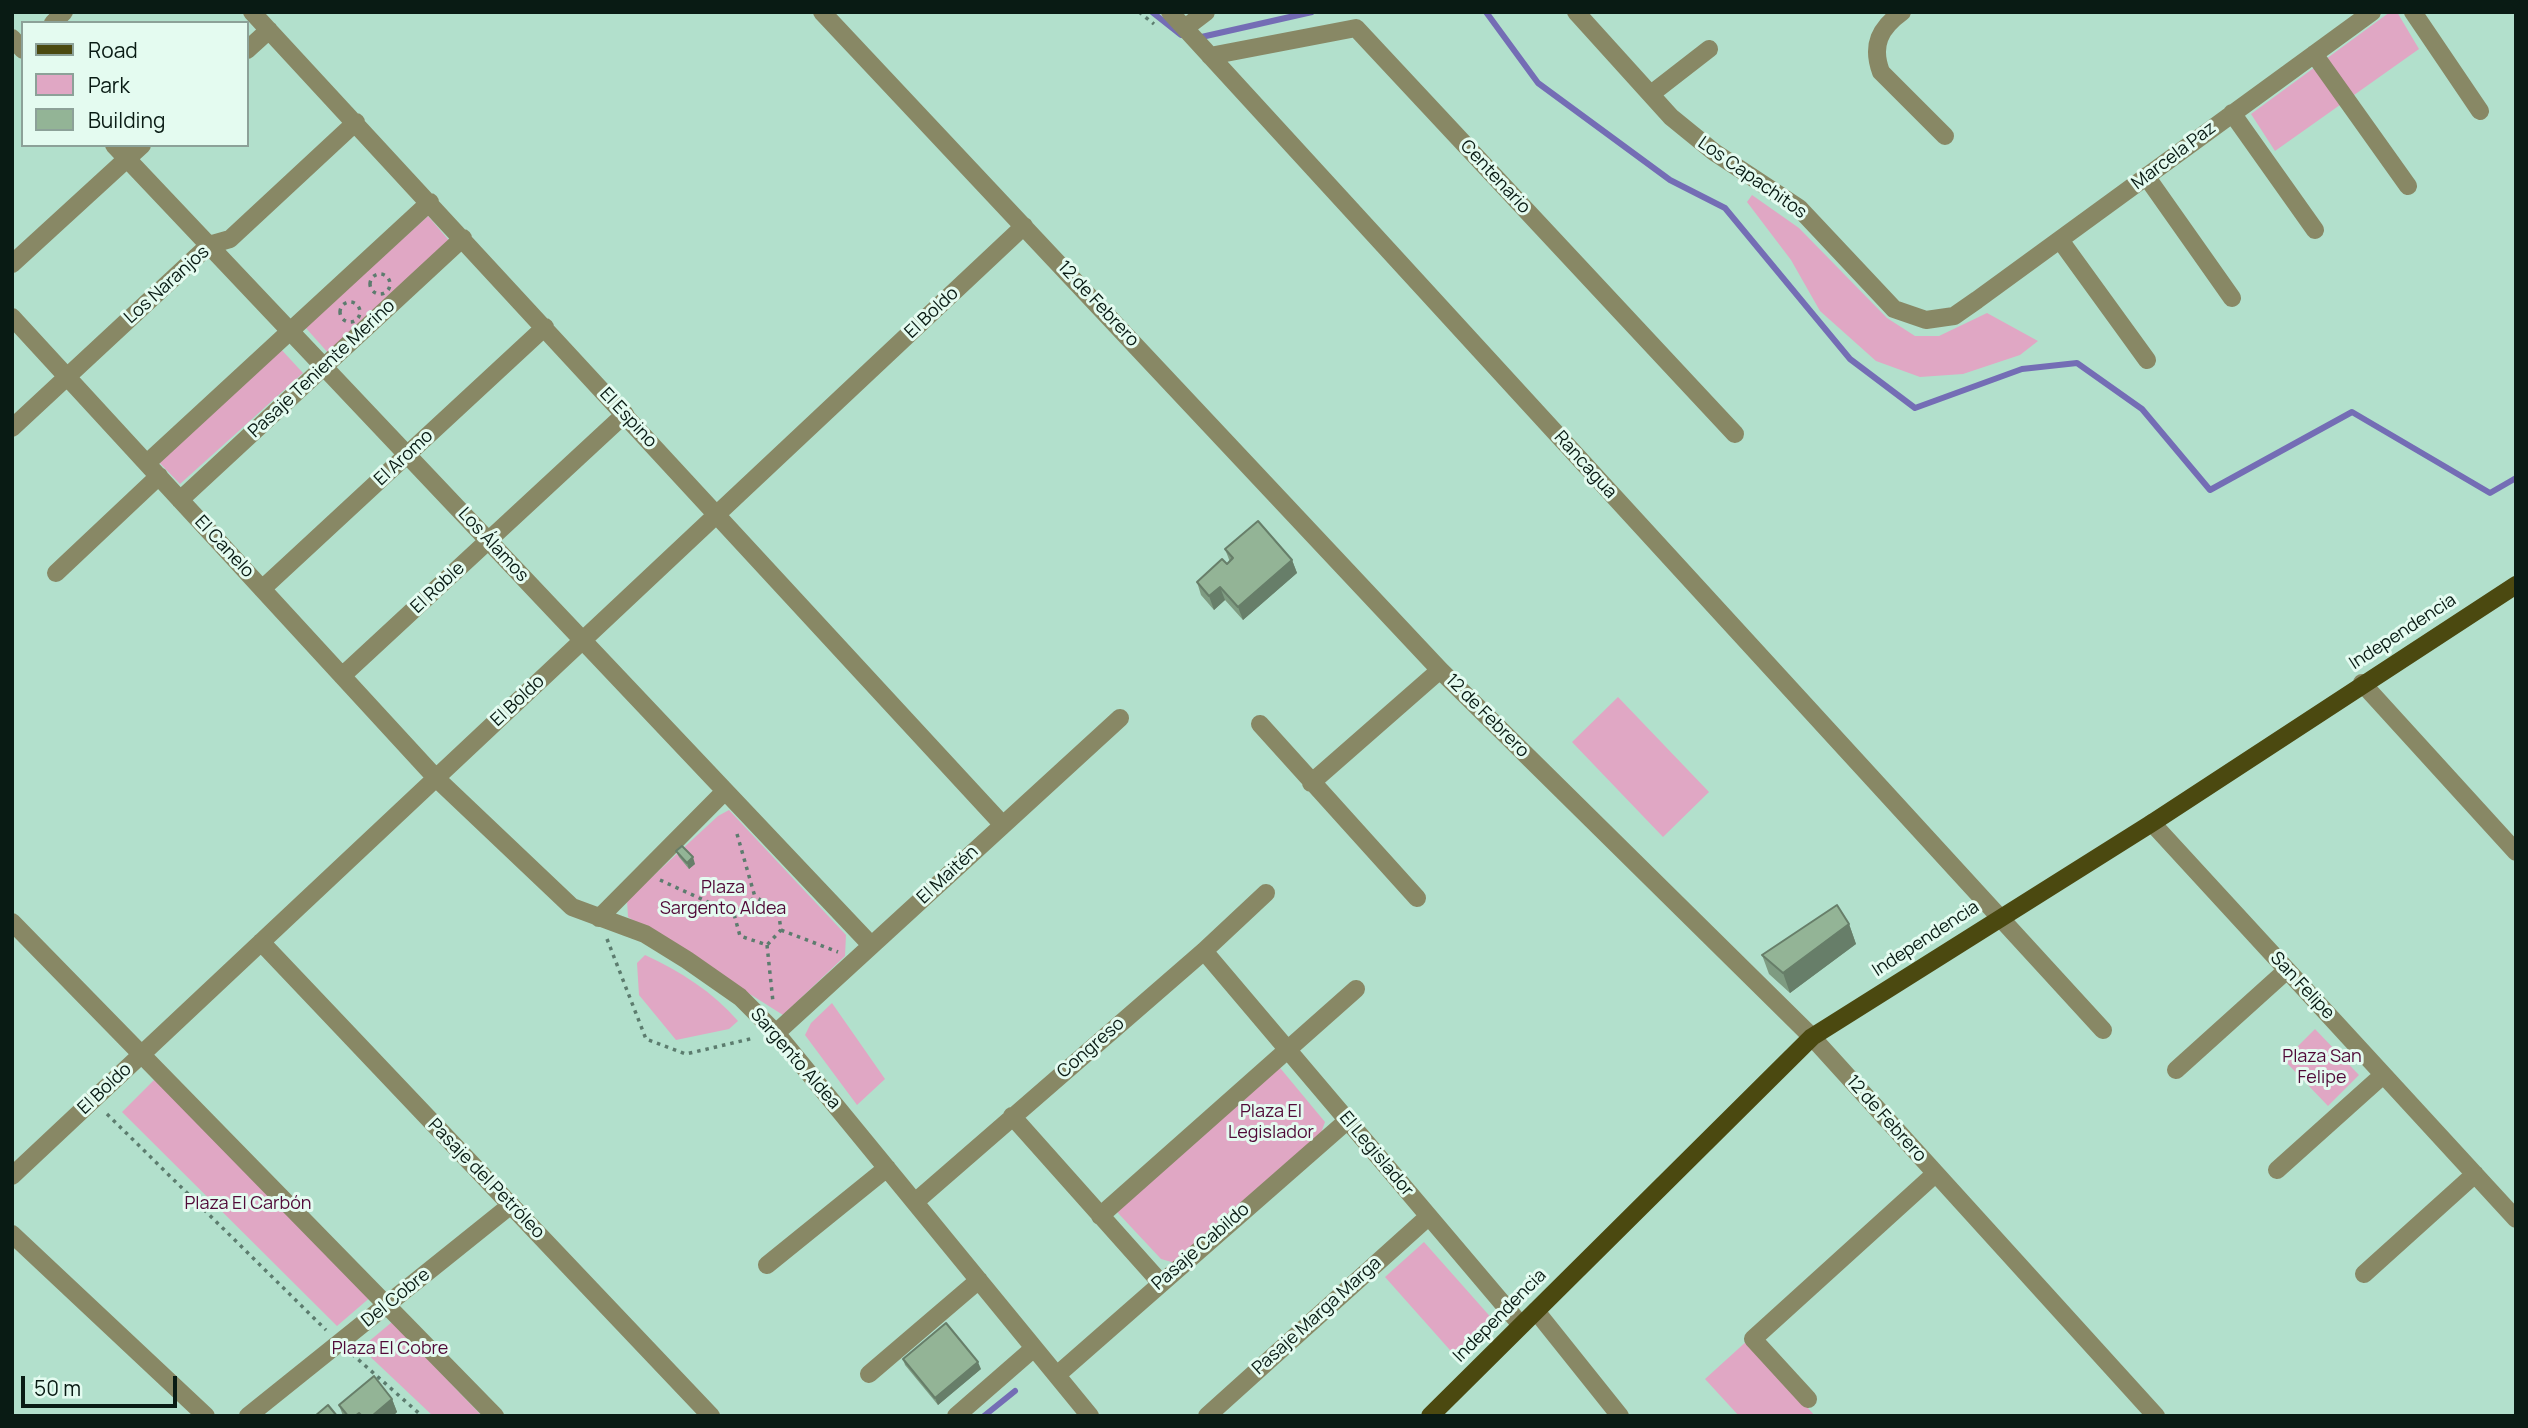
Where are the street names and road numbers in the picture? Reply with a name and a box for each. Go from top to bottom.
street label: Marcela Paz [2128,117,2220,195]
street label: Los Capachitos [1693,132,1811,224]
street label: Centenario [1455,136,1535,218]
street label: Los Naranjos [120,241,214,329]
street label: 12 de Febrero [1053,257,1143,351]
street label: El Boldo [901,283,963,343]
street label: Pasaje Teniente Merino [244,295,400,443]
street label: El Espino [595,384,661,452]
street label: El Aromo [370,425,438,491]
street label: Rancagua [1549,427,1621,503]
street label: Los Álamos [453,503,533,587]
street label: El Canelo [190,511,258,583]
street label: El Roble [407,558,469,618]
street label: Independencia [2346,590,2460,674]
street label: 12 de Febrero [1441,670,1533,762]
street label: El Boldo [487,671,549,731]
street label: El Maitén [913,841,983,909]
street label: Independencia [1869,897,1983,981]
street label: San Felipe [2265,948,2339,1024]
street label: Sargento Aldea [745,1004,845,1114]
street label: Congreso [1053,1013,1129,1083]
street label: El Boldo [74,1059,136,1119]
street label: 12 de Febrero [1841,1071,1931,1167]
street label: El Legislador [1334,1107,1418,1201]
street label: Pasaje del Petróleo [423,1115,549,1243]
street label: Pasaje Cabildo [1148,1199,1254,1295]
street label: Pasaje Marga Marga [1248,1252,1386,1380]
street label: Del Cobre [358,1264,434,1332]
street label: Independencia [1449,1265,1551,1367]

